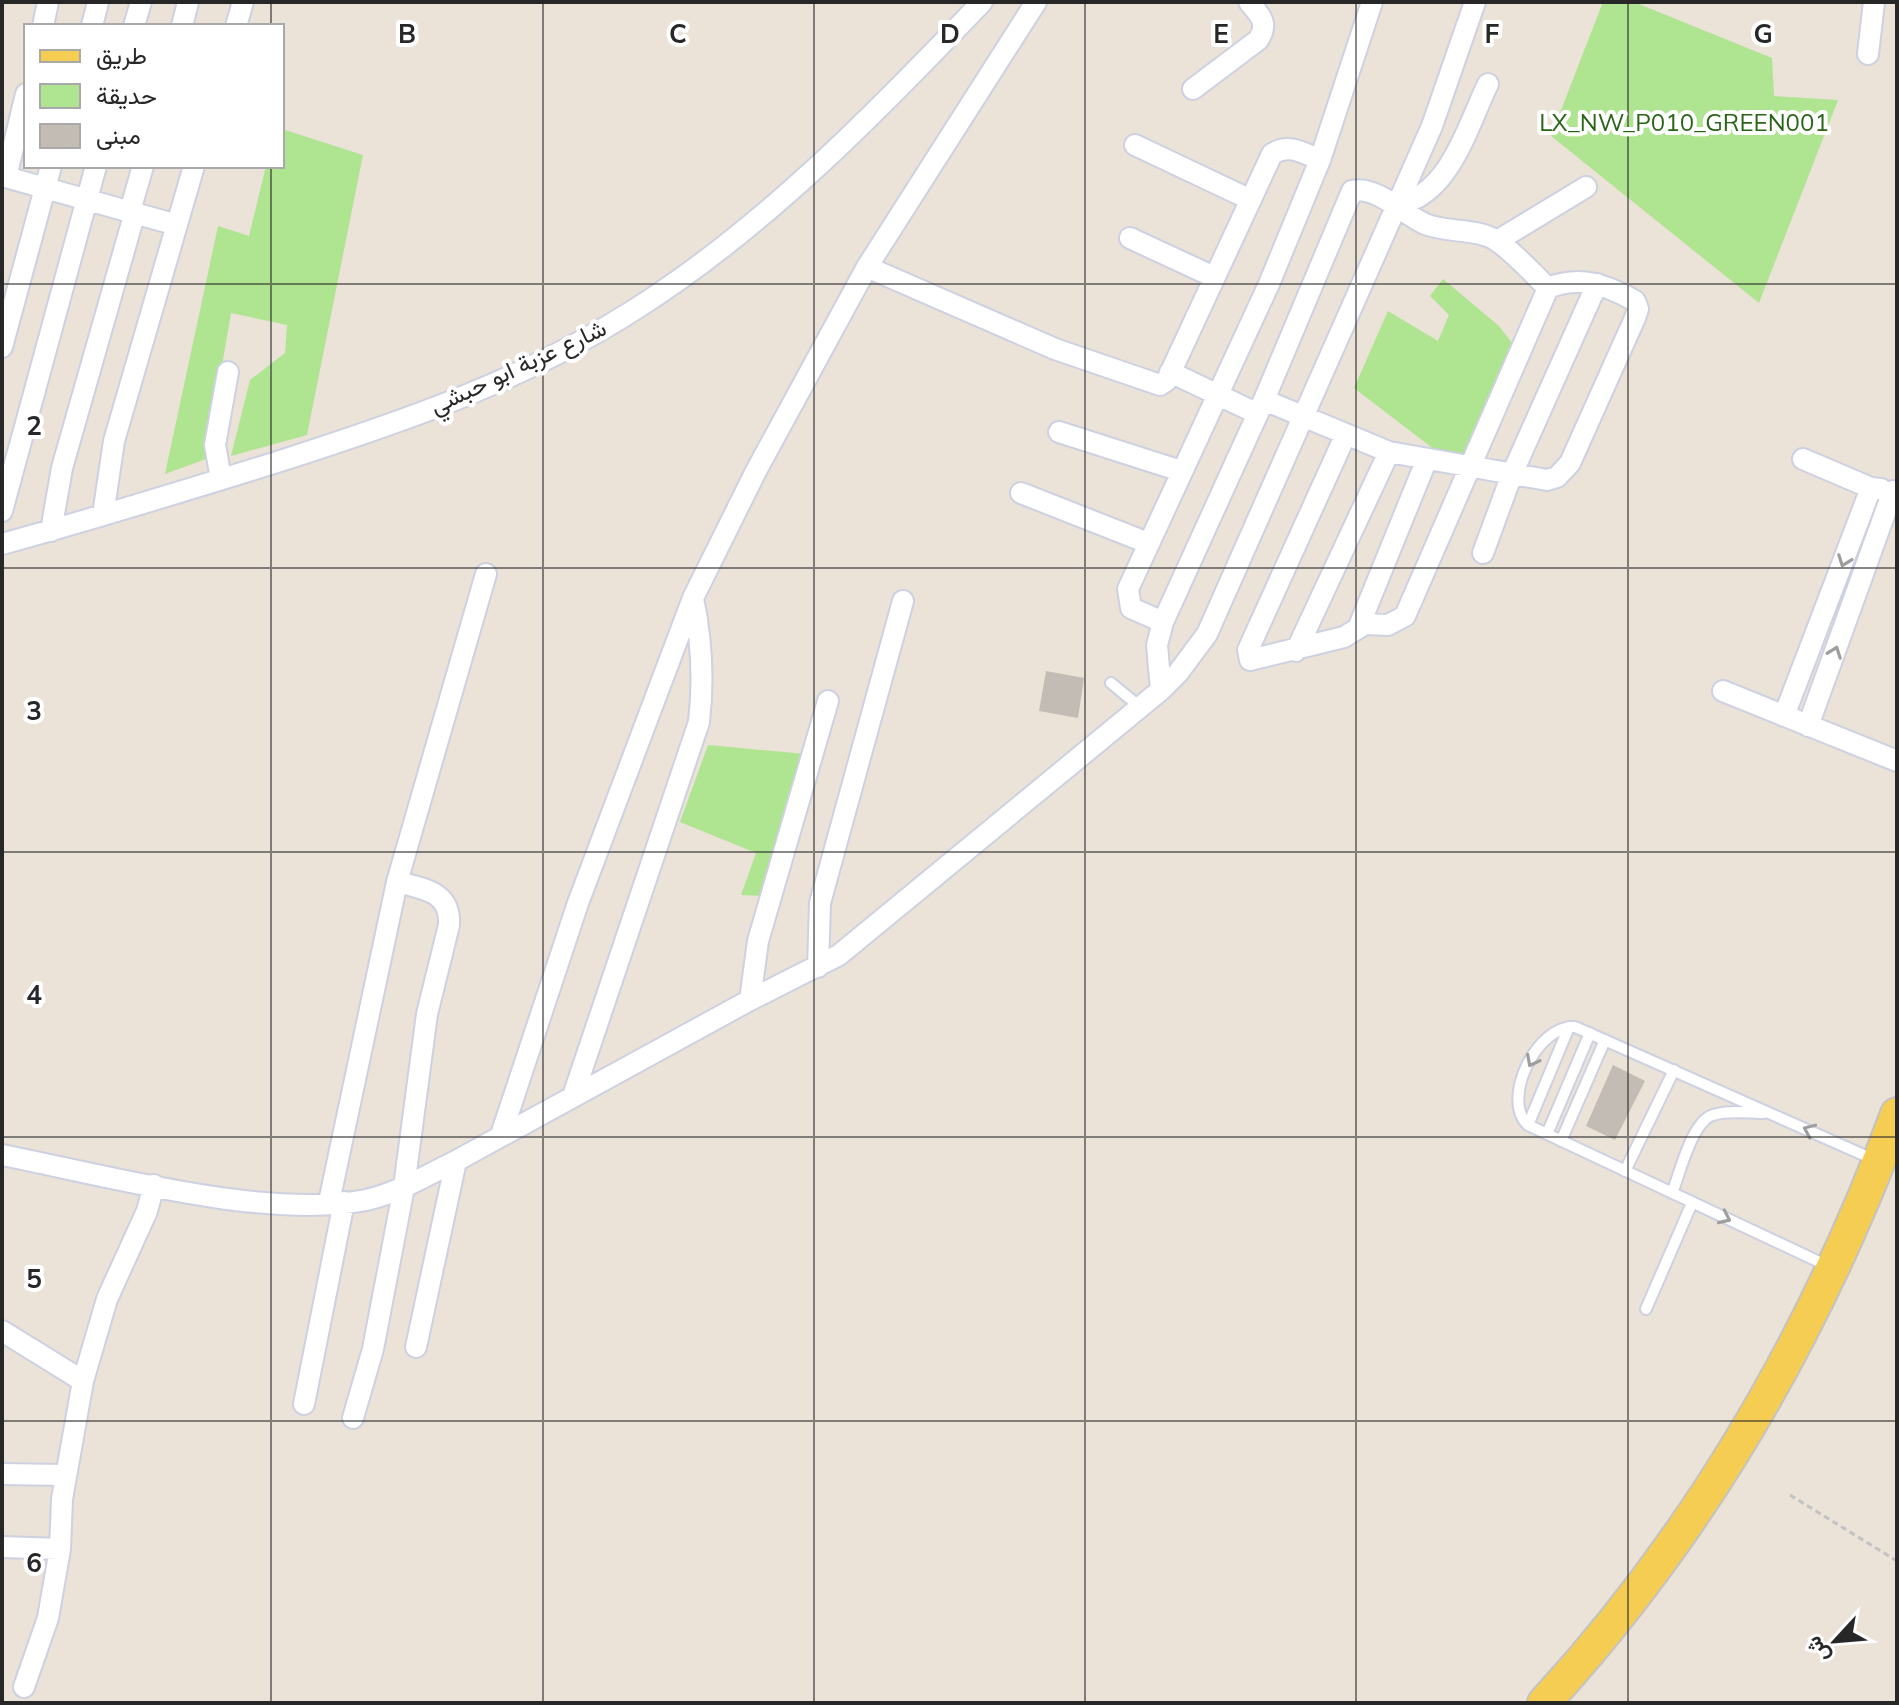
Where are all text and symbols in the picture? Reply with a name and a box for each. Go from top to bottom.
text: B [398,17,416,50]
text: C [669,17,687,50]
text: D [940,17,960,50]
text: E [1213,17,1229,50]
text: F [1485,17,1500,50]
text: G [1753,17,1773,50]
legend [24,24,284,168]
text: طريق [96,40,147,71]
text: حديقة [96,80,157,110]
park label: LX_NW_P010_GREEN001 [1539,107,1829,137]
text: مبنى [96,120,141,150]
street label: شارع عزبة ابو حبشي [425,312,613,425]
text: 2 [26,409,42,442]
one-way arrow [1837,554,1854,568]
one-way arrow [1825,646,1842,660]
text: 3 [26,694,42,727]
text: 4 [26,978,42,1011]
one-way arrow [1526,1053,1542,1068]
one-way arrow [1803,1124,1817,1140]
one-way arrow [1716,1208,1731,1224]
text: 5 [26,1262,42,1295]
text: 6 [26,1546,42,1579]
north arrow [1795,1601,1875,1681]
text: ش [1799,1632,1835,1668]

